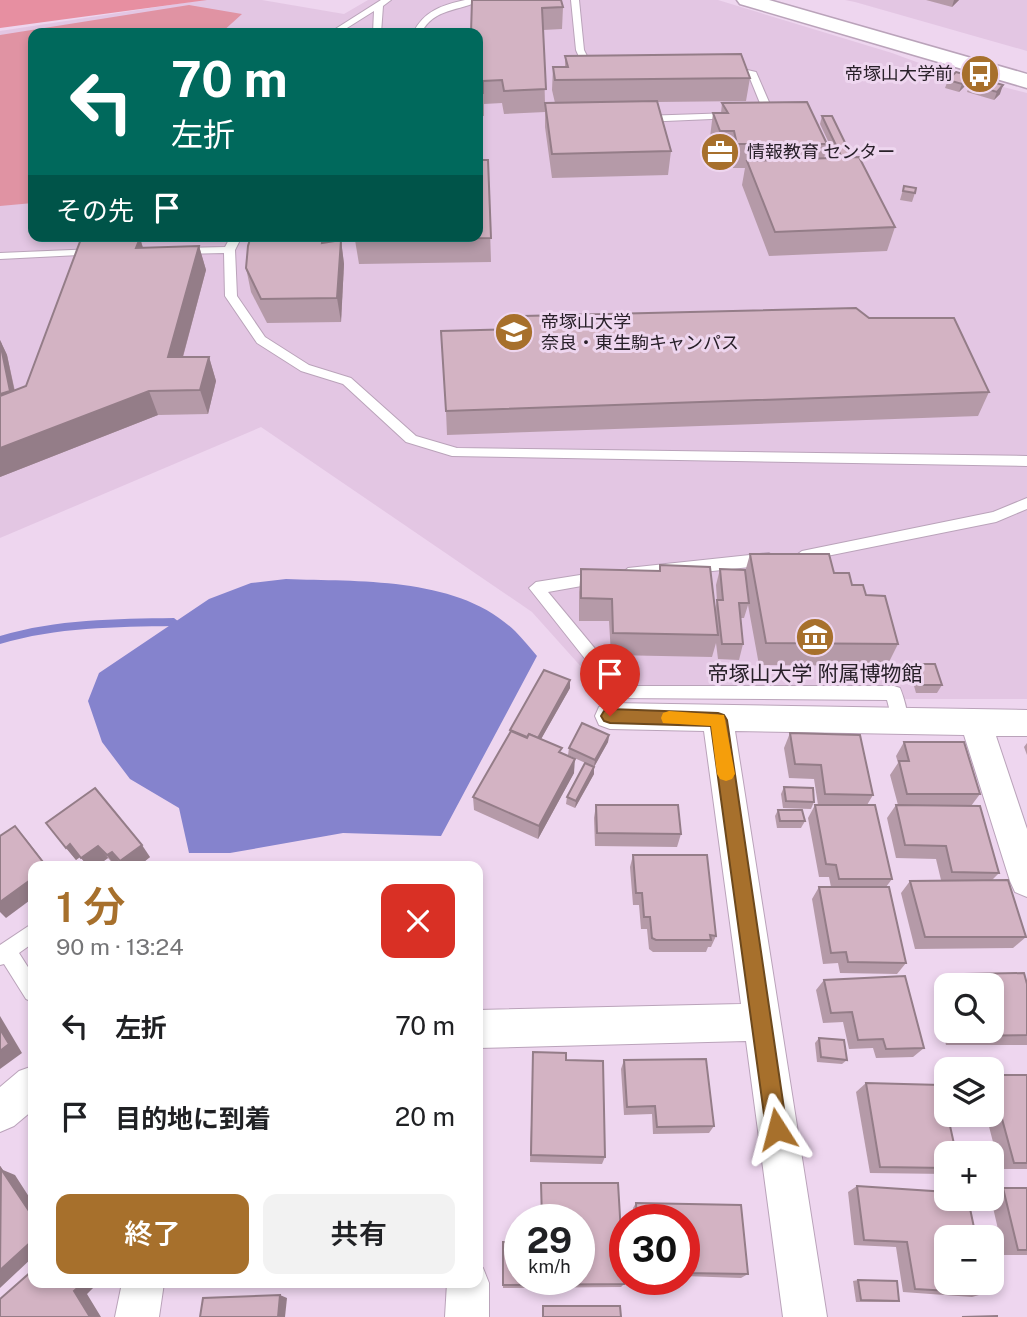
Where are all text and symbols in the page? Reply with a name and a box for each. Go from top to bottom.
text: 70 m [171,50,288,108]
bus stop icon: 帝塚山大学前 [959,53,1001,95]
icon: left [56,56,147,147]
place label: 帝塚山大学前 [845,63,953,84]
text: 左折 [171,116,235,153]
office icon: 情報教育 センター [699,131,741,173]
place label: 情報教育 センター [747,141,895,162]
icon: arrive [148,189,186,227]
text: その先 [56,195,134,226]
school or university icon: 帝塚山大学 奈良・東生駒キャンパス [493,311,535,353]
place label: 帝塚山大学 奈良・東生駒キャンパス [541,311,739,353]
museum icon: 帝塚山大学 附属博物館 [794,616,836,658]
pin [580,644,640,716]
icon: arrive [591,655,629,693]
place label: 帝塚山大学 附属博物館 [707,661,923,686]
text: 1 分 [56,882,125,931]
button: close [381,884,455,958]
text: 90 m · 13:24 [56,933,184,960]
map controls [934,973,1004,1295]
button: search [934,973,1004,1043]
icon: left [56,1007,94,1045]
text: 70 m [395,1010,455,1041]
text: 左折 [115,1012,167,1043]
button: layers [934,1057,1004,1127]
position arrow [740,1092,814,1166]
icon: arrive [56,1098,94,1136]
text: 20 m [395,1101,455,1132]
text: 目的地に到着 [115,1103,271,1134]
button: + [934,1141,1004,1211]
button: 終了 [56,1194,249,1274]
button: 共有 [263,1194,455,1274]
speed limit sign: 30 [609,1204,700,1295]
text: 29 [527,1220,572,1261]
button: − [934,1225,1004,1295]
text: km/h [528,1256,571,1277]

